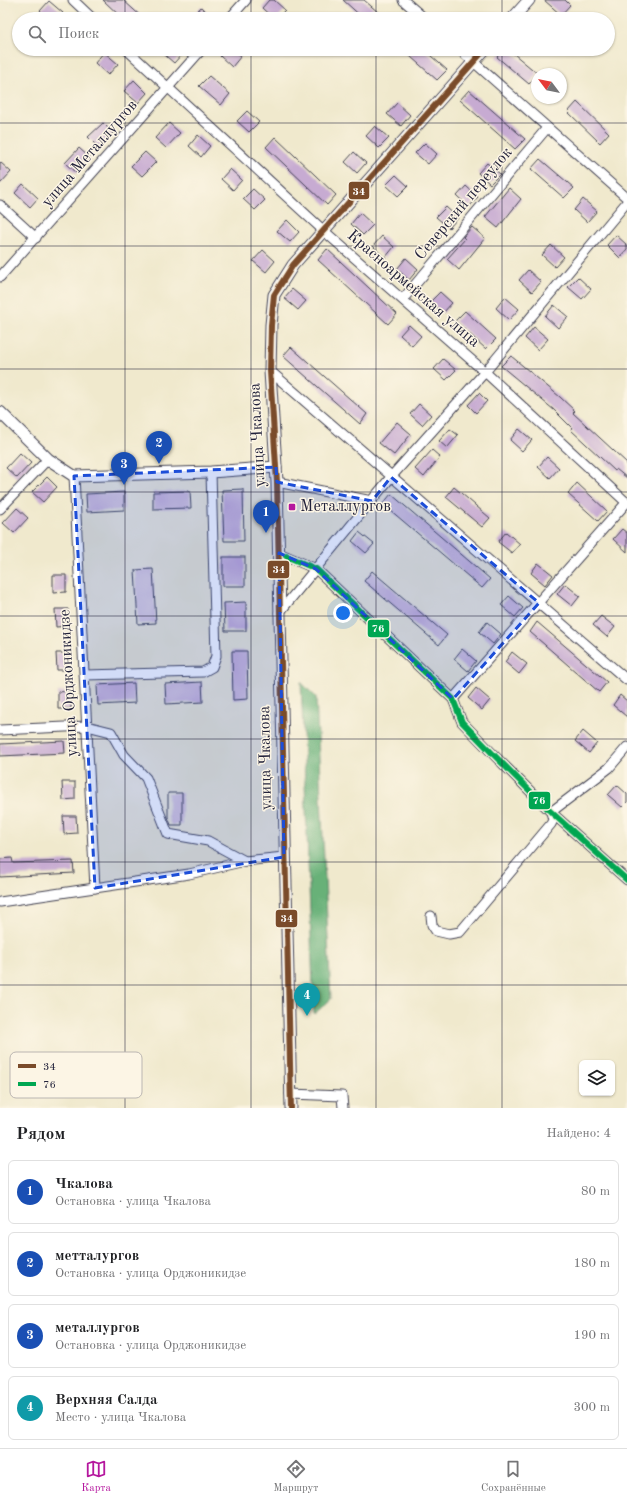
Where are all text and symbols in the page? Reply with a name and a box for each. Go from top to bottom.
search box [12,12,615,56]
icon: search [26,23,48,45]
text: Поиск [58,27,99,42]
north arrow [531,68,567,104]
street label: улица Металлургов [39,97,141,211]
street label: Северский переулок [412,145,516,263]
line badge: 34 [348,181,370,200]
text: 34 [353,187,365,198]
street label: Красноармейская улица [344,227,482,351]
street label: улица Чкалова [247,382,269,488]
pin: 2 [146,431,172,464]
pin: 3 [111,452,137,485]
place label: Металлургов [300,499,391,515]
pin: 1 [253,500,279,533]
marker: Металлургов [287,502,297,512]
line badge: 34 [267,560,290,579]
text: 34 [273,565,285,576]
your location [333,603,353,623]
street label: улица Орджоникидзе [57,609,81,757]
line badge: 76 [367,619,390,638]
text: 76 [372,624,384,635]
street label: улица Чкалова [257,705,275,810]
line badge: 76 [528,791,551,810]
text: 76 [533,796,545,807]
line badge: 34 [275,909,298,928]
text: 34 [281,914,293,925]
pin: 4 [294,983,320,1016]
legend [10,1052,142,1098]
map controls [579,1060,615,1096]
button: layers [579,1060,615,1096]
text: 34 [43,1062,56,1073]
text: 76 [43,1080,56,1091]
text: Рядом [16,1126,65,1143]
text: Найдено: 4 [547,1127,611,1140]
text: Чкалова [55,1177,113,1192]
text: 1 [26,1185,34,1198]
text: 80 m [581,1185,610,1198]
text: Остановка · улица Чкалова [55,1195,211,1208]
text: метталургов [55,1249,139,1264]
text: 2 [26,1257,34,1270]
text: 180 m [573,1257,610,1270]
text: Остановка · улица Орджоникидзе [55,1267,246,1280]
text: металлургов [55,1321,140,1336]
text: 3 [26,1329,34,1342]
text: 190 m [573,1329,610,1342]
text: Остановка · улица Орджоникидзе [55,1339,246,1352]
text: Верхняя Салда [55,1393,158,1408]
text: 4 [26,1401,34,1414]
text: 300 m [573,1401,610,1414]
text: Место · улица Чкалова [55,1411,186,1424]
tab: Карта [81,1458,111,1496]
tab: Маршрут [273,1458,319,1496]
tab: Сохранённые [481,1458,546,1496]

